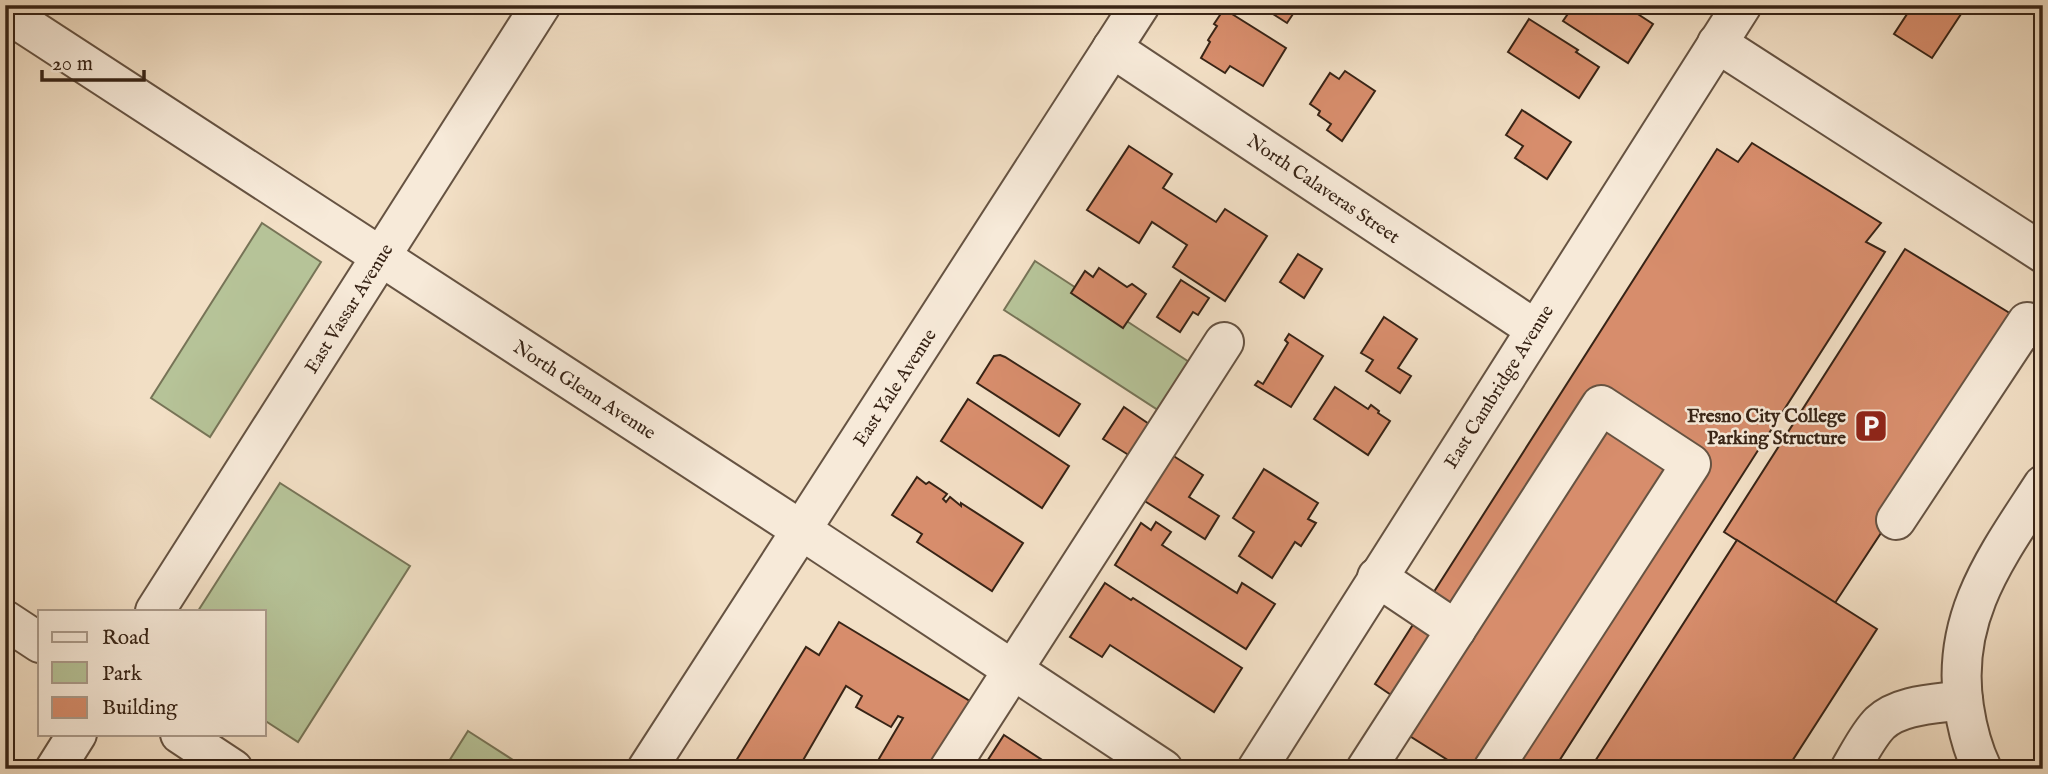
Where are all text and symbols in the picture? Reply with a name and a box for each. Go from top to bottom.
scale bar [42,38,144,82]
text: 20 m [52,51,93,78]
street label: North Calaveras Street [1242,130,1404,250]
street label: East Vassar Avenue [300,239,399,379]
street label: East Cambridge Avenue [1440,301,1560,473]
street label: East Yale Avenue [849,325,943,451]
street label: North Glenn Avenue [508,336,660,446]
place label: Fresno City College Parking Structure [1687,405,1846,451]
parking icon: Fresno City College Parking Structure [1852,407,1890,445]
legend [38,610,266,736]
text: Road [102,625,150,652]
text: Park [102,661,143,688]
text: Building [102,695,178,722]

